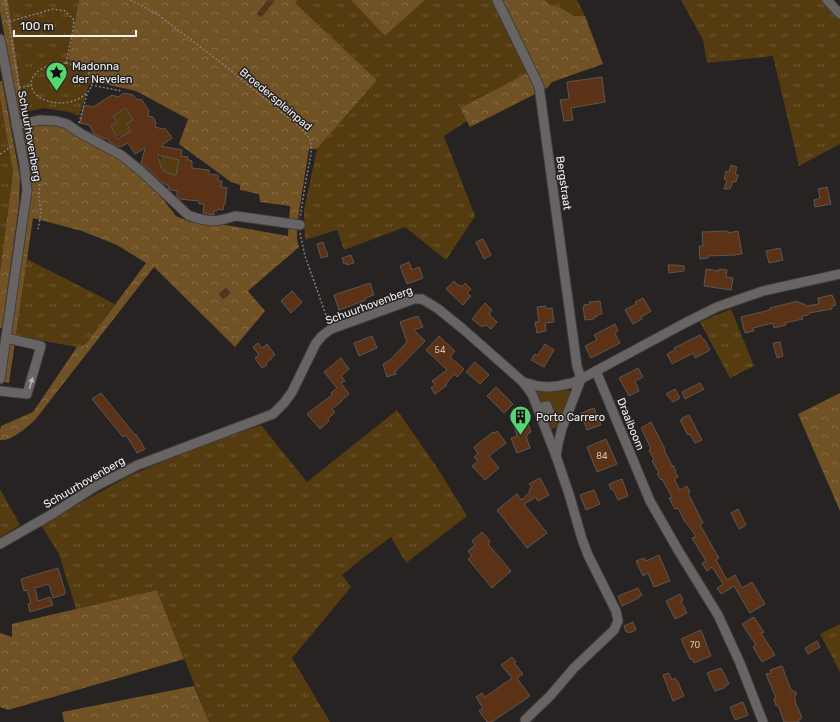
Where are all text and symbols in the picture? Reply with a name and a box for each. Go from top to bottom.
scale bar [14,12,136,38]
text: 100 m [20,19,54,33]
place icon: Madonna der Nevelen [43,59,69,92]
place label: Madonna der Nevelen [72,60,133,86]
street label: Broederspleinpad [237,65,314,133]
street label: Schuurhovenberg [15,90,44,182]
street label: Bergstraat [553,155,574,212]
street label: Schuurhovenberg [324,284,415,327]
house number: 54 [435,345,446,355]
one-way arrow [28,377,34,389]
street label: Draaiboom [614,396,647,453]
building icon: Porto Carrero [507,404,533,437]
place label: Porto Carrero [536,411,605,424]
house number: 84 [596,451,608,461]
street label: Schuurhovenberg [41,454,127,511]
house number: 70 [690,640,700,650]

